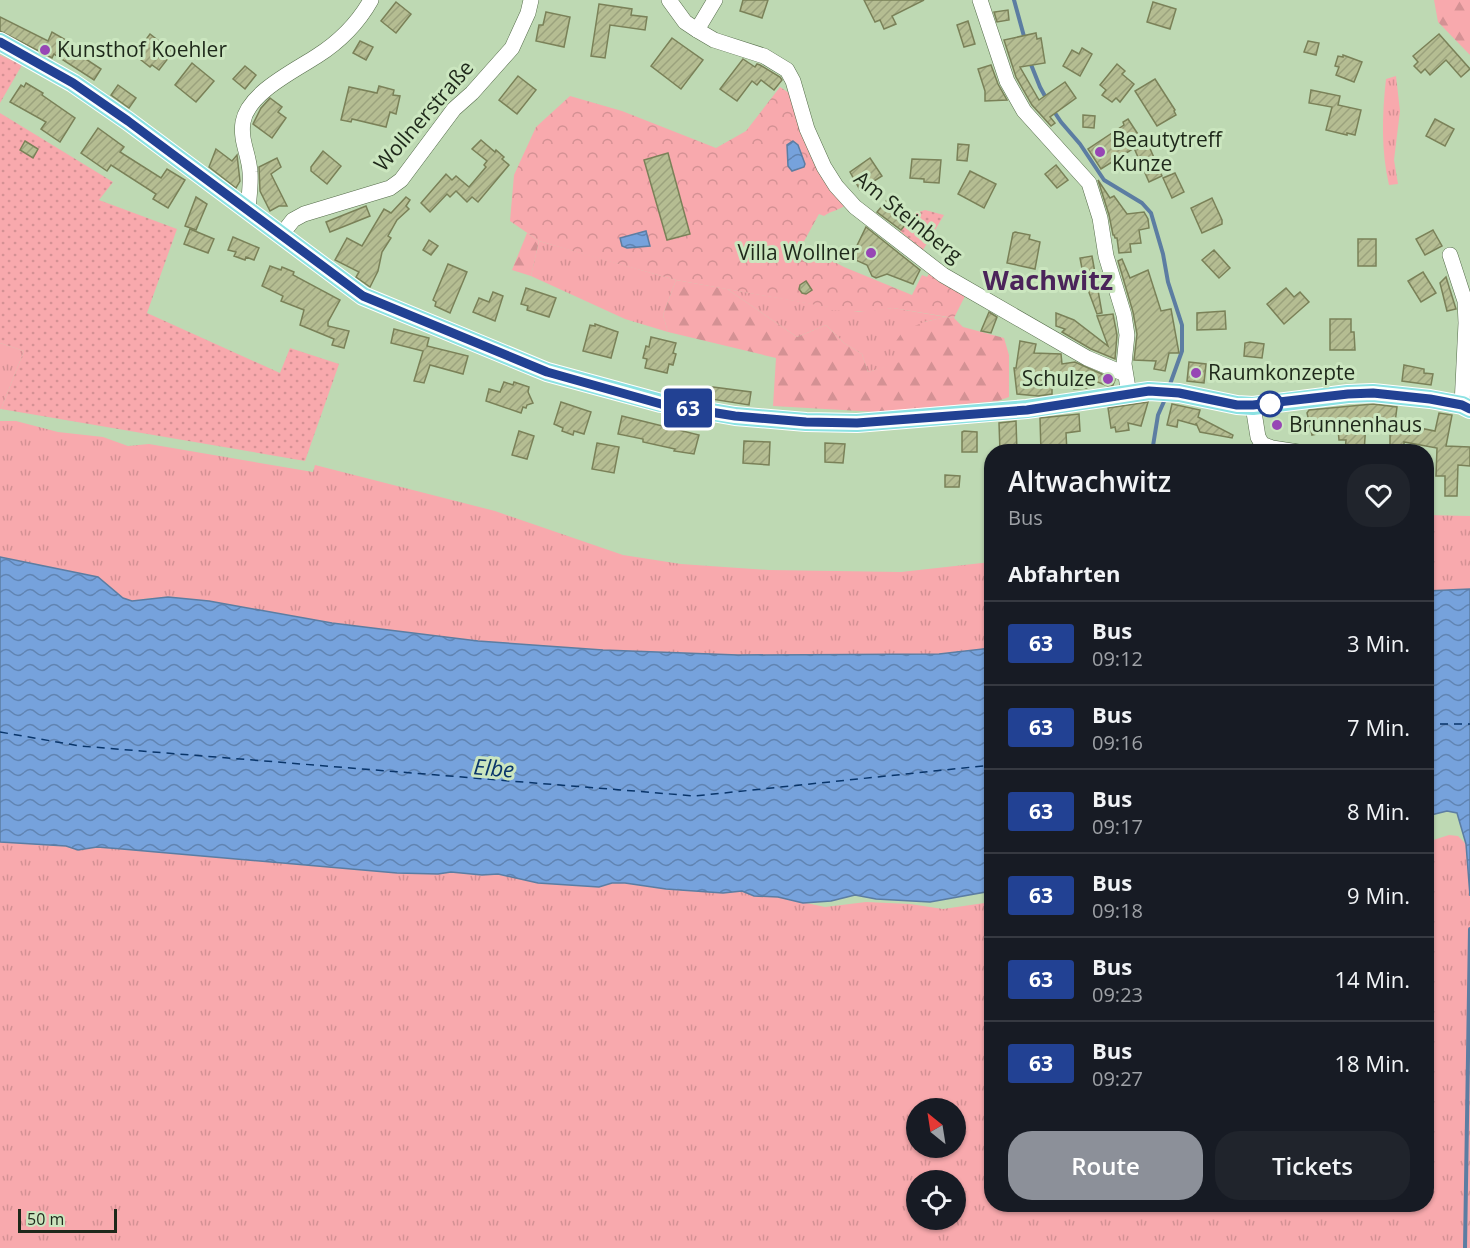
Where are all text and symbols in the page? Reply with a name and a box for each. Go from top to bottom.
place label: Kunsthof Koehler [57,35,227,63]
marker: Kunsthof Koehler [38,43,52,57]
street label: Wollnerstraße [367,54,479,177]
place label: Beautytreff Kunze [1112,125,1224,177]
marker: Beautytreff Kunze [1093,145,1107,159]
street label: Am Steinberg [849,164,969,269]
place label: Villa Wollner [738,238,859,266]
marker: Villa Wollner [864,246,878,260]
district label: Wachwitz [983,261,1113,298]
place label: Raumkonzepte [1208,358,1355,386]
place label: Schulze [1022,364,1096,392]
marker: Raumkonzepte [1189,366,1203,380]
marker: Schulze [1101,372,1115,386]
line badge: 63 [661,388,715,428]
unlabelled marker [1257,391,1283,417]
text: 63 [676,394,700,422]
place label: Brunnenhaus [1289,410,1422,438]
marker: Brunnenhaus [1270,418,1284,432]
text: Altwachwitz [1008,462,1171,500]
button: heart [1347,464,1410,527]
text: Bus [1008,504,1043,531]
text: Abfahrten [1008,558,1120,588]
text: Bus [1092,615,1132,645]
text: 3 Min. [1347,628,1410,658]
text: 63 [1029,629,1053,657]
text: 09:12 [1092,645,1143,672]
text: Bus [1092,699,1132,729]
text: 7 Min. [1347,712,1410,742]
text: 63 [1029,713,1053,741]
text: 09:16 [1092,729,1143,756]
water label: Elbe [473,750,516,784]
text: Bus [1092,783,1132,813]
text: 8 Min. [1347,796,1410,826]
text: 63 [1029,797,1053,825]
text: 09:17 [1092,813,1143,840]
text: Bus [1092,867,1132,897]
text: 9 Min. [1347,880,1410,910]
text: 63 [1029,881,1053,909]
text: 09:18 [1092,897,1143,924]
text: Bus [1092,951,1132,981]
text: 14 Min. [1335,964,1410,994]
text: 63 [1029,965,1053,993]
text: 09:23 [1092,981,1143,1008]
text: Bus [1092,1035,1132,1065]
text: 18 Min. [1335,1048,1410,1078]
text: 63 [1029,1049,1053,1077]
text: 09:27 [1092,1065,1143,1092]
north arrow [906,1098,966,1158]
map controls [906,1098,966,1230]
button: Route [1008,1131,1203,1200]
button: Tickets [1215,1131,1410,1200]
button: locate [906,1170,966,1230]
scale bar [18,1206,117,1234]
text: 50 m [27,1208,64,1230]

